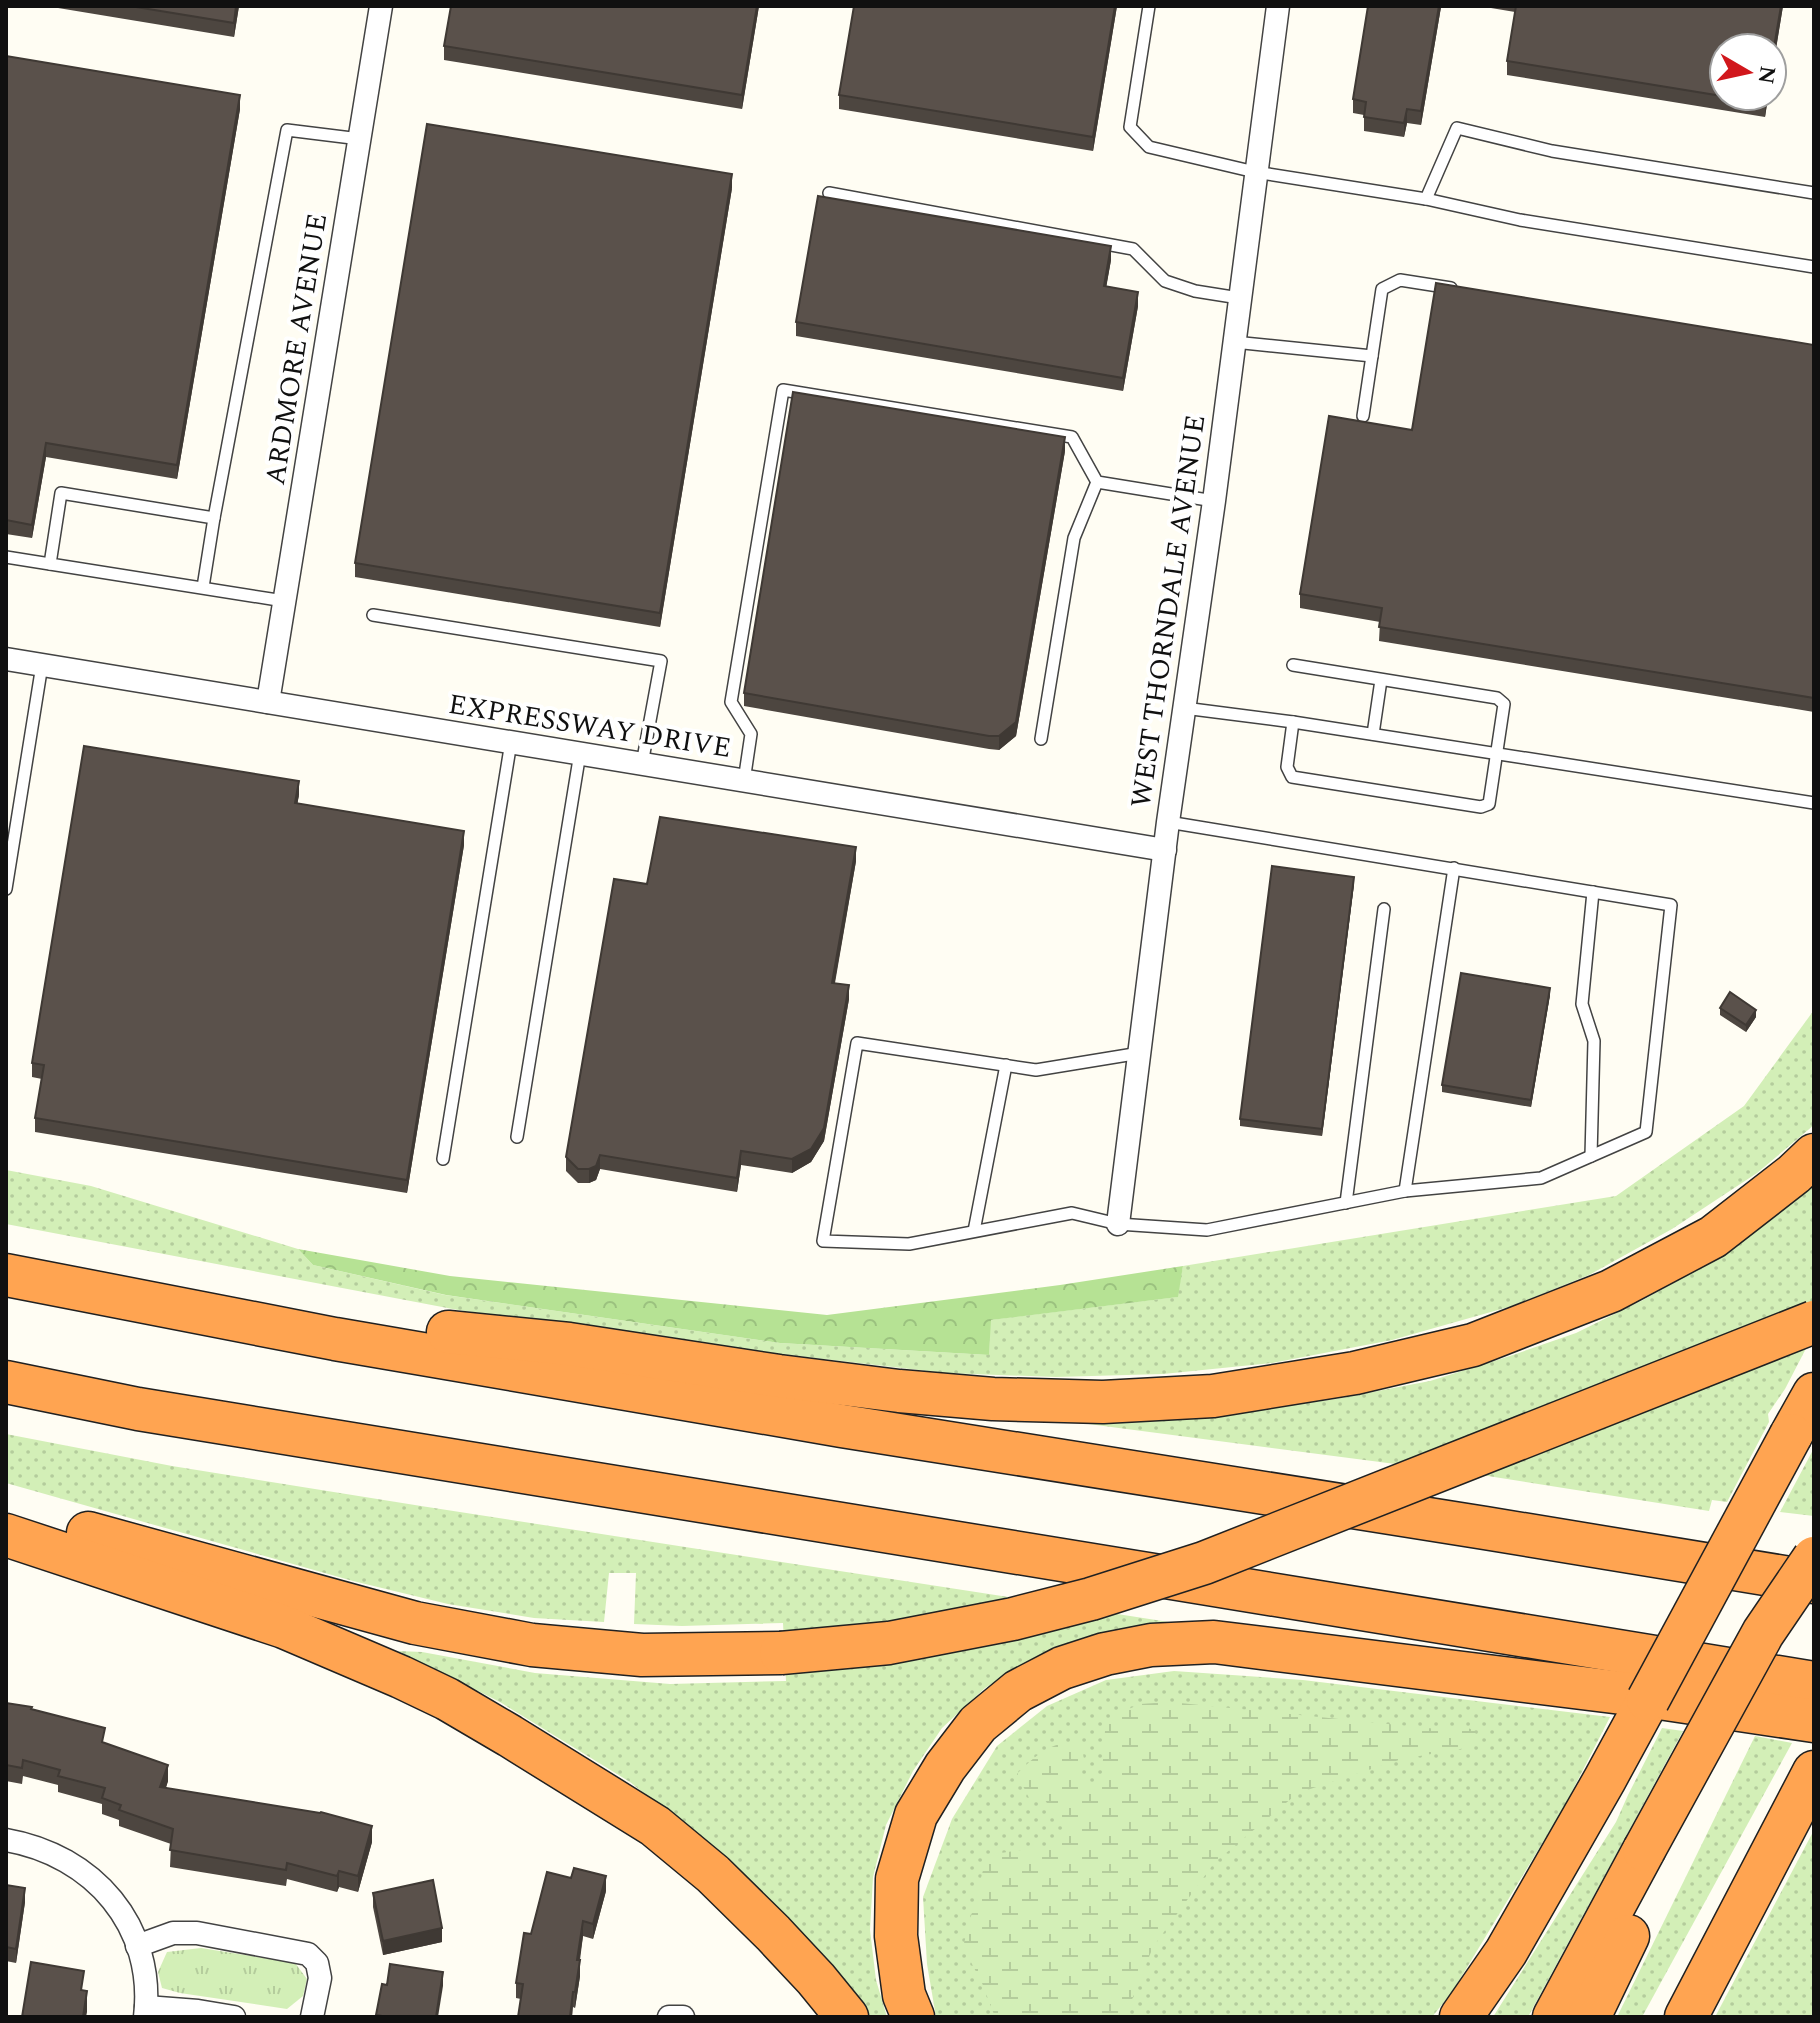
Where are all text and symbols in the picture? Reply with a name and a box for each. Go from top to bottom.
north arrow [1708,32,1788,112]
text: N [1749,63,1784,86]
street label: ARDMORE AVENUE [254,210,339,488]
street label: WEST THORNDALE AVENUE [1120,412,1217,810]
street label: EXPRESSWAY DRIVE [445,683,734,770]

